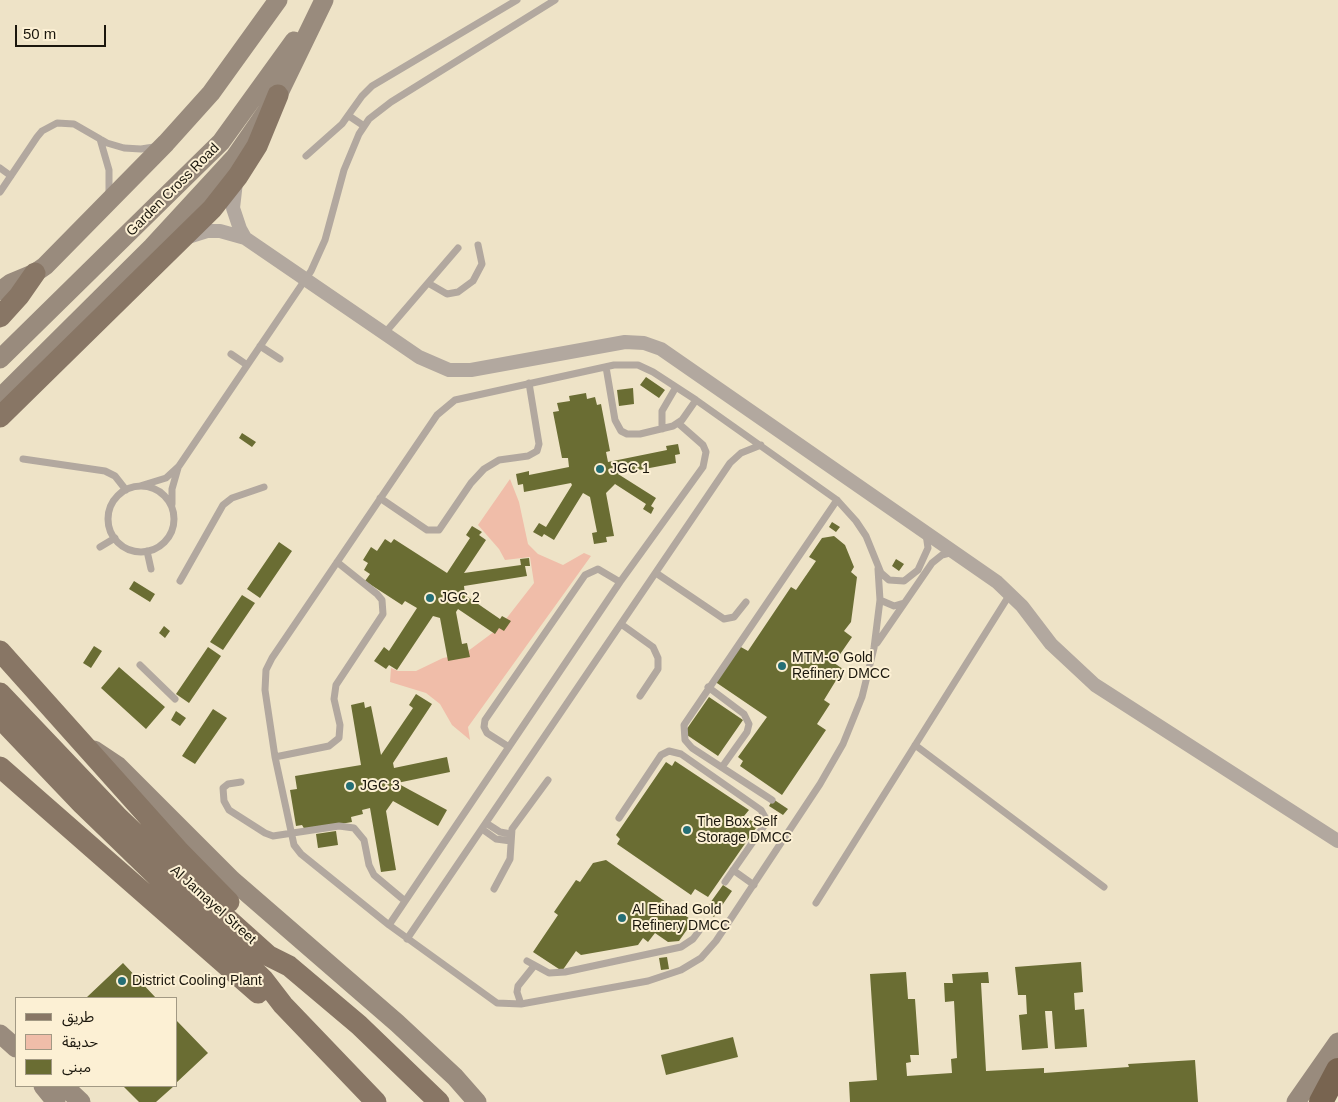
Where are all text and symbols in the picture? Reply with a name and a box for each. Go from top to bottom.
scale bar [18,15,109,47]
text: 50 m [23,25,56,42]
street label: Garden Cross Road [123,140,223,240]
place label: JGC 1 [610,461,650,477]
marker: JGC 1 [594,463,606,475]
place label: JGC 2 [440,590,480,606]
marker: JGC 2 [424,592,436,604]
place label: MTM-O Gold Refinery DMCC [792,650,890,682]
marker: MTM-O Gold Refinery DMCC [776,660,788,672]
place label: JGC 3 [360,778,400,794]
marker: JGC 3 [344,780,356,792]
place label: The Box Self Storage DMCC [697,814,792,846]
marker: The Box Self Storage DMCC [681,824,693,836]
street label: Al Jamayel Street [167,862,259,948]
place label: Al Etihad Gold Refinery DMCC [632,902,730,934]
marker: Al Etihad Gold Refinery DMCC [616,912,628,924]
place label: District Cooling Plant [132,973,262,989]
marker: District Cooling Plant [116,975,128,987]
legend [15,997,178,1087]
text: طريق [62,1008,94,1025]
text: حديقة [62,1033,98,1050]
text: مبنى [62,1058,91,1075]

